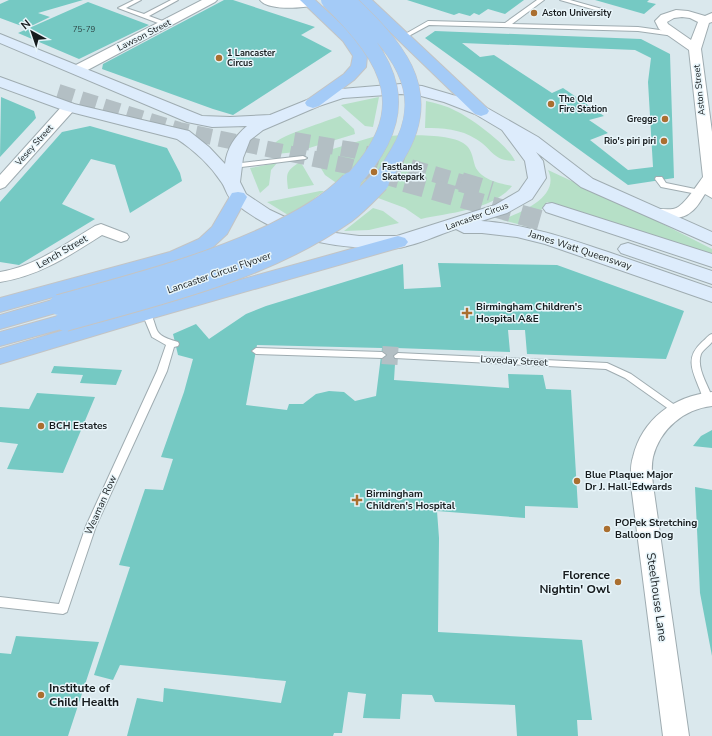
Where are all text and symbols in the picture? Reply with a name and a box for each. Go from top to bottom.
place label: Aston University [542,7,612,19]
marker: Aston University [529,8,539,18]
north arrow [12,12,52,52]
text: N [18,16,34,33]
street label: Lawson Street [115,16,174,54]
house number: 75-79 [73,24,95,35]
place label: 1 Lancaster Circus [227,47,276,69]
marker: 1 Lancaster Circus [214,53,224,63]
street label: Aston Street [690,63,708,116]
place label: The Old Fire Station [559,93,607,115]
marker: The Old Fire Station [546,99,556,109]
place label: Greggs [627,113,658,125]
marker: Greggs [660,114,670,124]
street label: Vesey Street [12,121,56,169]
place label: Rio's piri piri [604,135,656,147]
marker: Rio's piri piri [659,136,669,146]
place label: Fastlands Skatepark [382,161,425,183]
marker: Fastlands Skatepark [369,167,379,177]
street label: Lancaster Circus [444,199,510,233]
street label: James Watt Queensway [526,226,634,274]
street label: Lench Street [34,232,90,272]
street label: Lancaster Circus Flyover [165,248,273,297]
place label: Birmingham Children's Hospital A&E [476,300,582,326]
marker: Birmingham Children's Hospital A&E [461,307,473,319]
street label: Loveday Street [480,352,548,370]
place label: BCH Estates [49,419,107,433]
marker: BCH Estates [36,421,46,431]
place label: Blue Plaque: Major Dr J. Hall-Edwards [585,468,673,494]
street label: Weaman Row [82,473,121,537]
marker: Blue Plaque: Major Dr J. Hall-Edwards [572,476,582,486]
place label: Birmingham Children's Hospital [366,487,456,513]
marker: Birmingham Children's Hospital [351,494,363,506]
place label: POPek Stretching Balloon Dog [615,516,697,542]
marker: POPek Stretching Balloon Dog [602,524,612,534]
street label: Steelhouse Lane [643,552,671,642]
place label: Florence Nightin' Owl [539,567,610,597]
marker: Florence Nightin' Owl [613,577,623,587]
place label: Institute of Child Health [49,680,119,710]
marker: Institute of Child Health [36,690,46,700]

